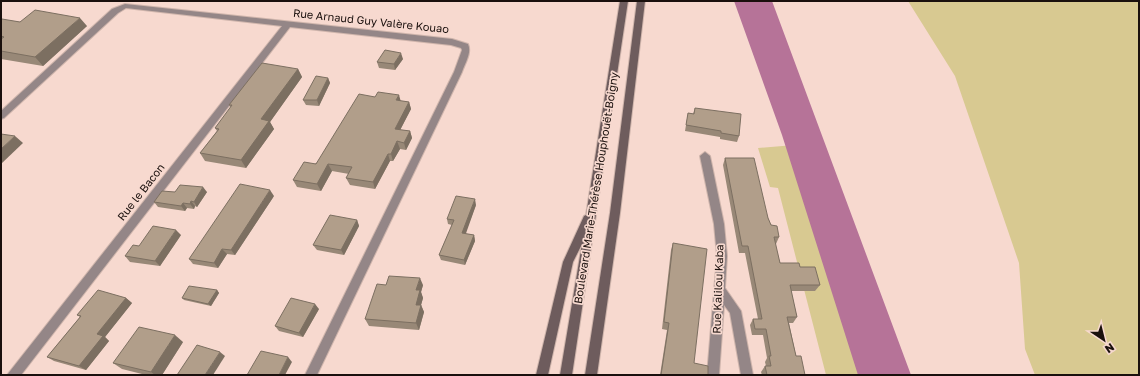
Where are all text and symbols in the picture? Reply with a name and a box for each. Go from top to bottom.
street label: Rue Arnaud Guy Valère Kouao [292,6,450,35]
street label: Boulevard Marie-Thérèse Houphouët-Boigny [571,71,620,305]
street label: Rue le Bacon [114,161,167,223]
street label: Rue Kalilou Kaba [709,244,726,334]
north arrow [1084,320,1124,360]
text: N [1103,341,1117,356]

